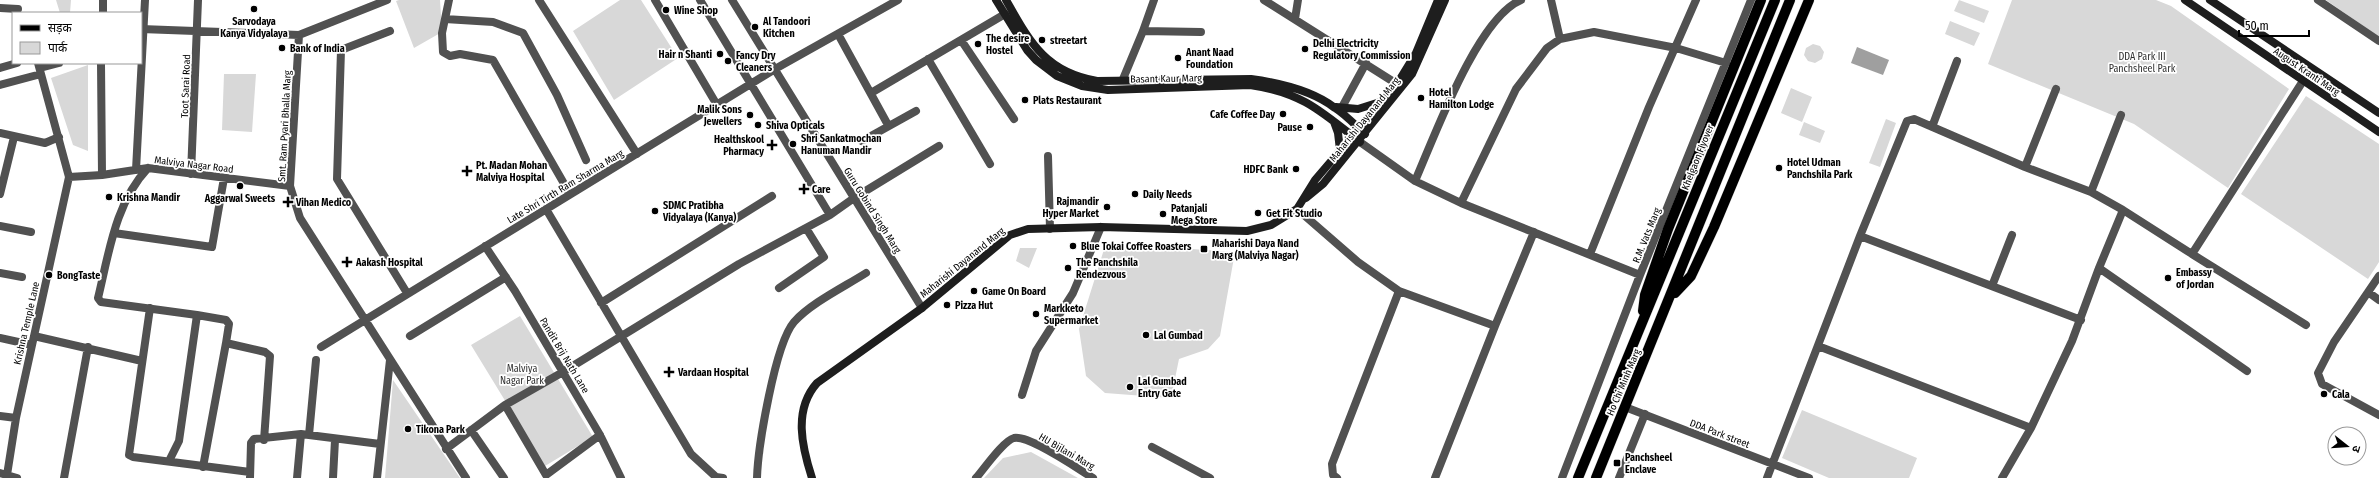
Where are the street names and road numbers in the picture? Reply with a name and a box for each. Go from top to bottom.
street label: August Kranti Marg [2271,45,2342,99]
street label: Toot Sarai Road [179,54,193,118]
street label: Smt. Ram Pyari Bhalla Marg [276,70,294,182]
street label: Basant Kaur Marg [1130,72,1202,86]
street label: Maharishi Dayanand Marg [1327,75,1403,164]
street label: Khelgaon Flyover [1679,122,1717,192]
street label: Late Shri Tirth Ram Sharma Marg [505,147,626,226]
street label: Malviya Nagar Road [154,154,234,176]
street label: Guru Gobind Singh Marg [841,165,904,256]
street label: R.M. Vats Marg [1630,206,1664,265]
street label: Maharishi Dayanand Marg [918,225,1008,301]
street label: Krishna Temple Lane [12,281,42,366]
street label: Pandit Brij Nath Lane [537,316,591,396]
street label: Ho Chi Minh Marg [1604,347,1644,418]
street label: DDA Park street [1688,417,1752,451]
street label: HU Bijlani Marg [1036,431,1097,473]

